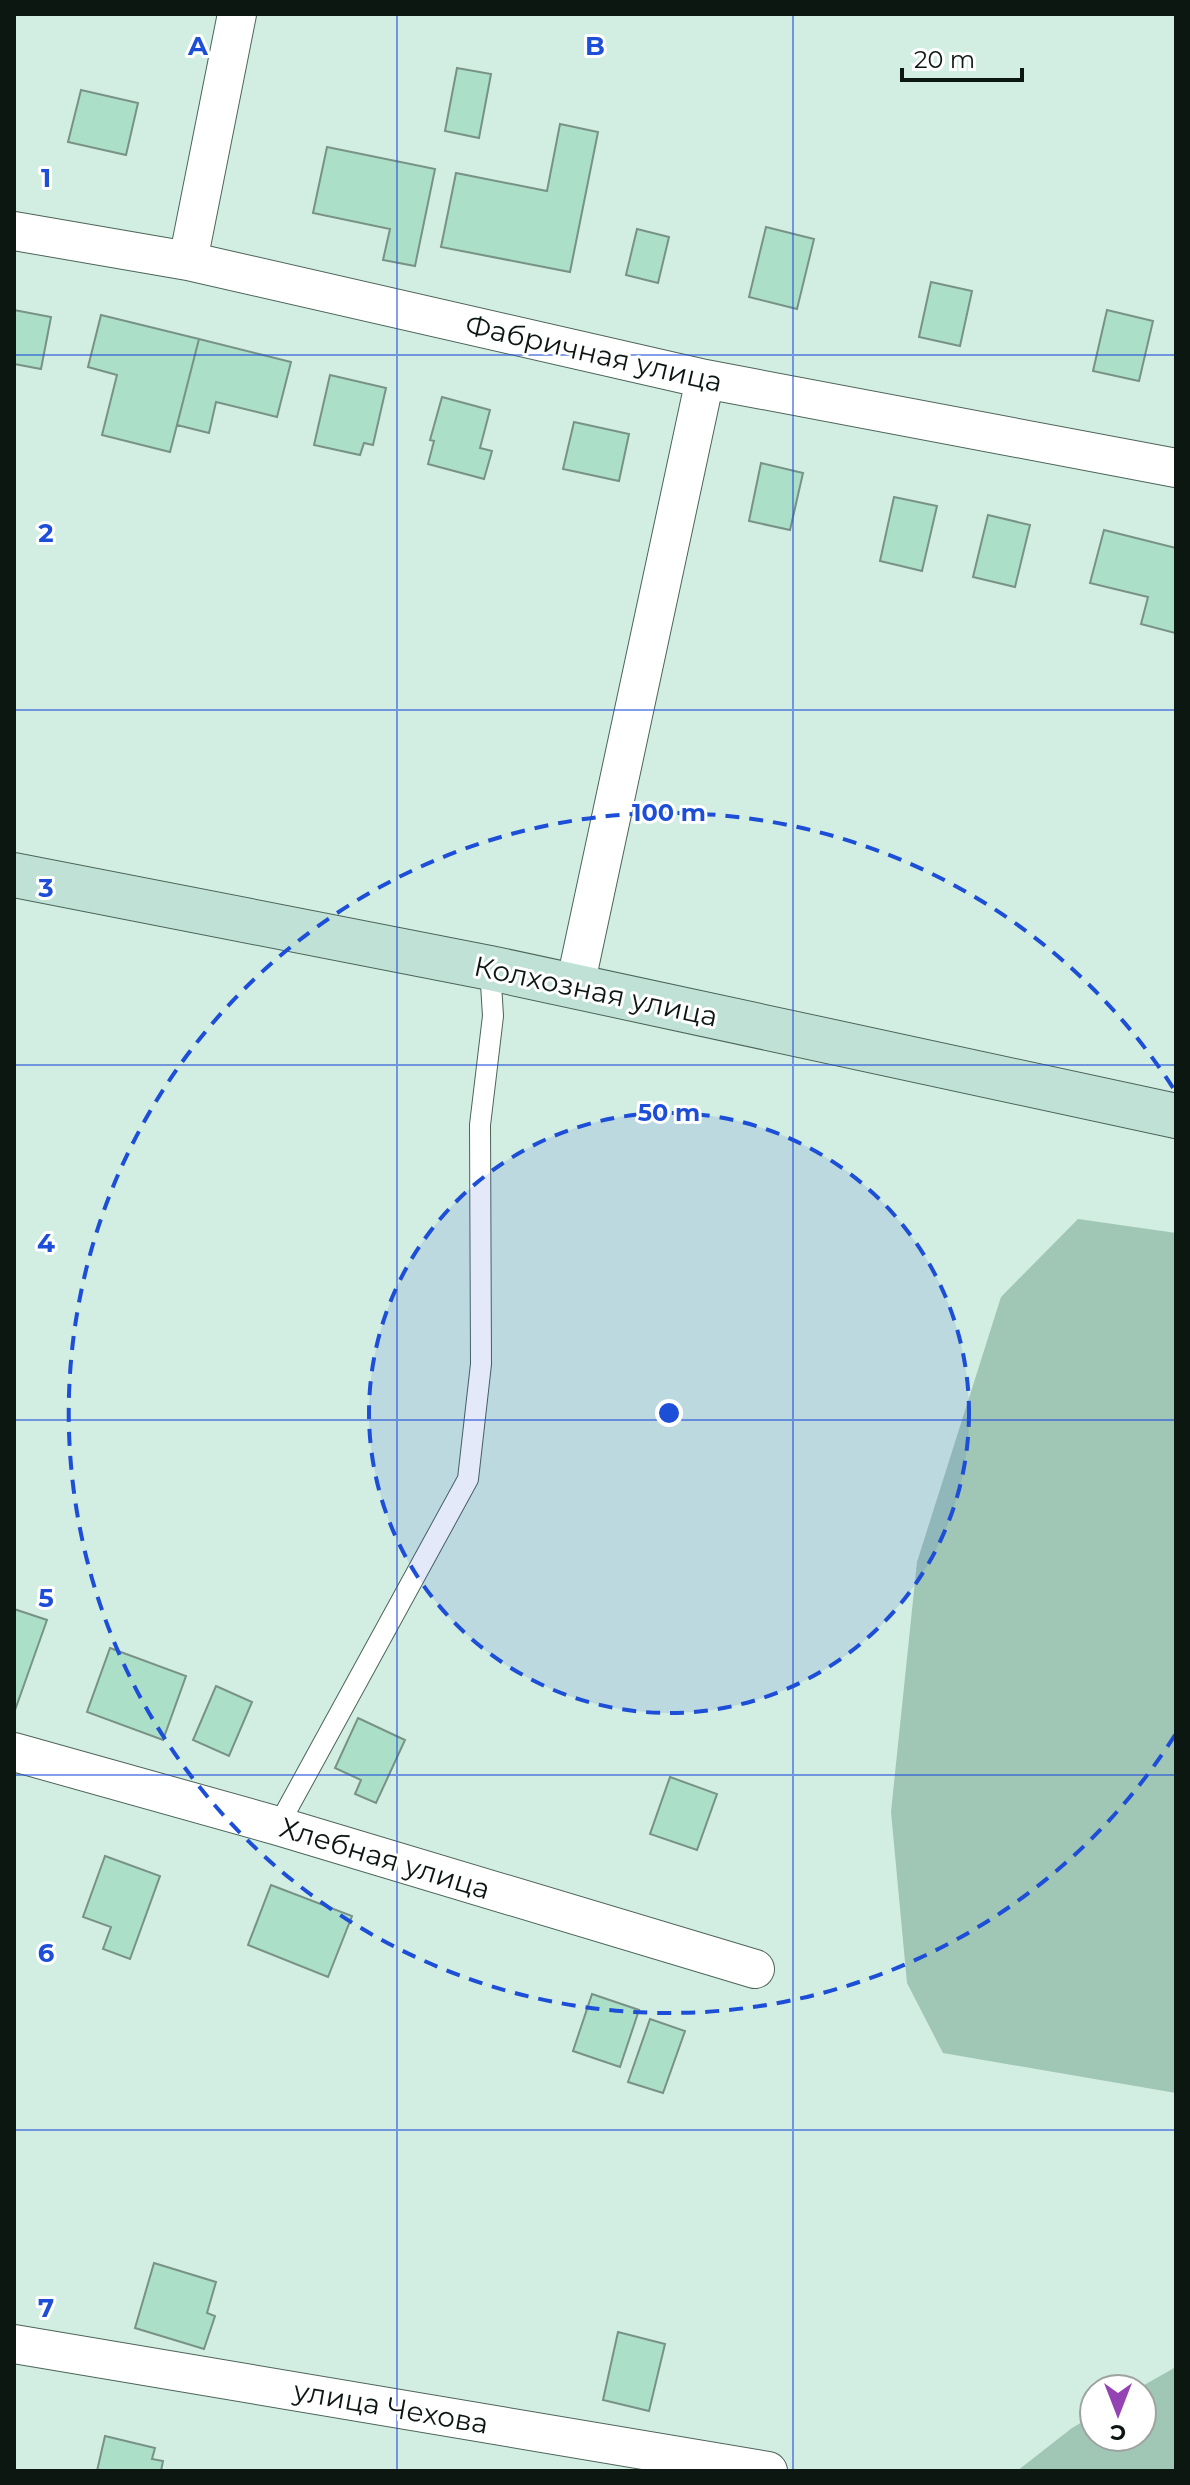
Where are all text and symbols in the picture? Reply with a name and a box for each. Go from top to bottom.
text: A [187,30,209,62]
text: B [585,30,605,62]
scale bar [902,32,1022,82]
text: 20 m [914,45,975,74]
text: 1 [41,162,51,194]
street label: Фабричная улица [462,307,726,399]
text: 2 [38,517,54,549]
text: 100 m [632,798,706,827]
text: 3 [37,872,54,904]
street label: Колхозная улица [471,949,721,1033]
text: 50 m [638,1098,700,1127]
text: 4 [37,1227,55,1259]
centre of rings [655,1399,683,1427]
text: 5 [38,1582,54,1614]
street label: Хлебная улица [276,1810,494,1906]
text: 6 [38,1937,55,1969]
text: 7 [38,2292,54,2324]
street label: улица Чехова [290,2373,491,2441]
north arrow [1078,2373,1158,2453]
text: С [1110,2419,1126,2446]

